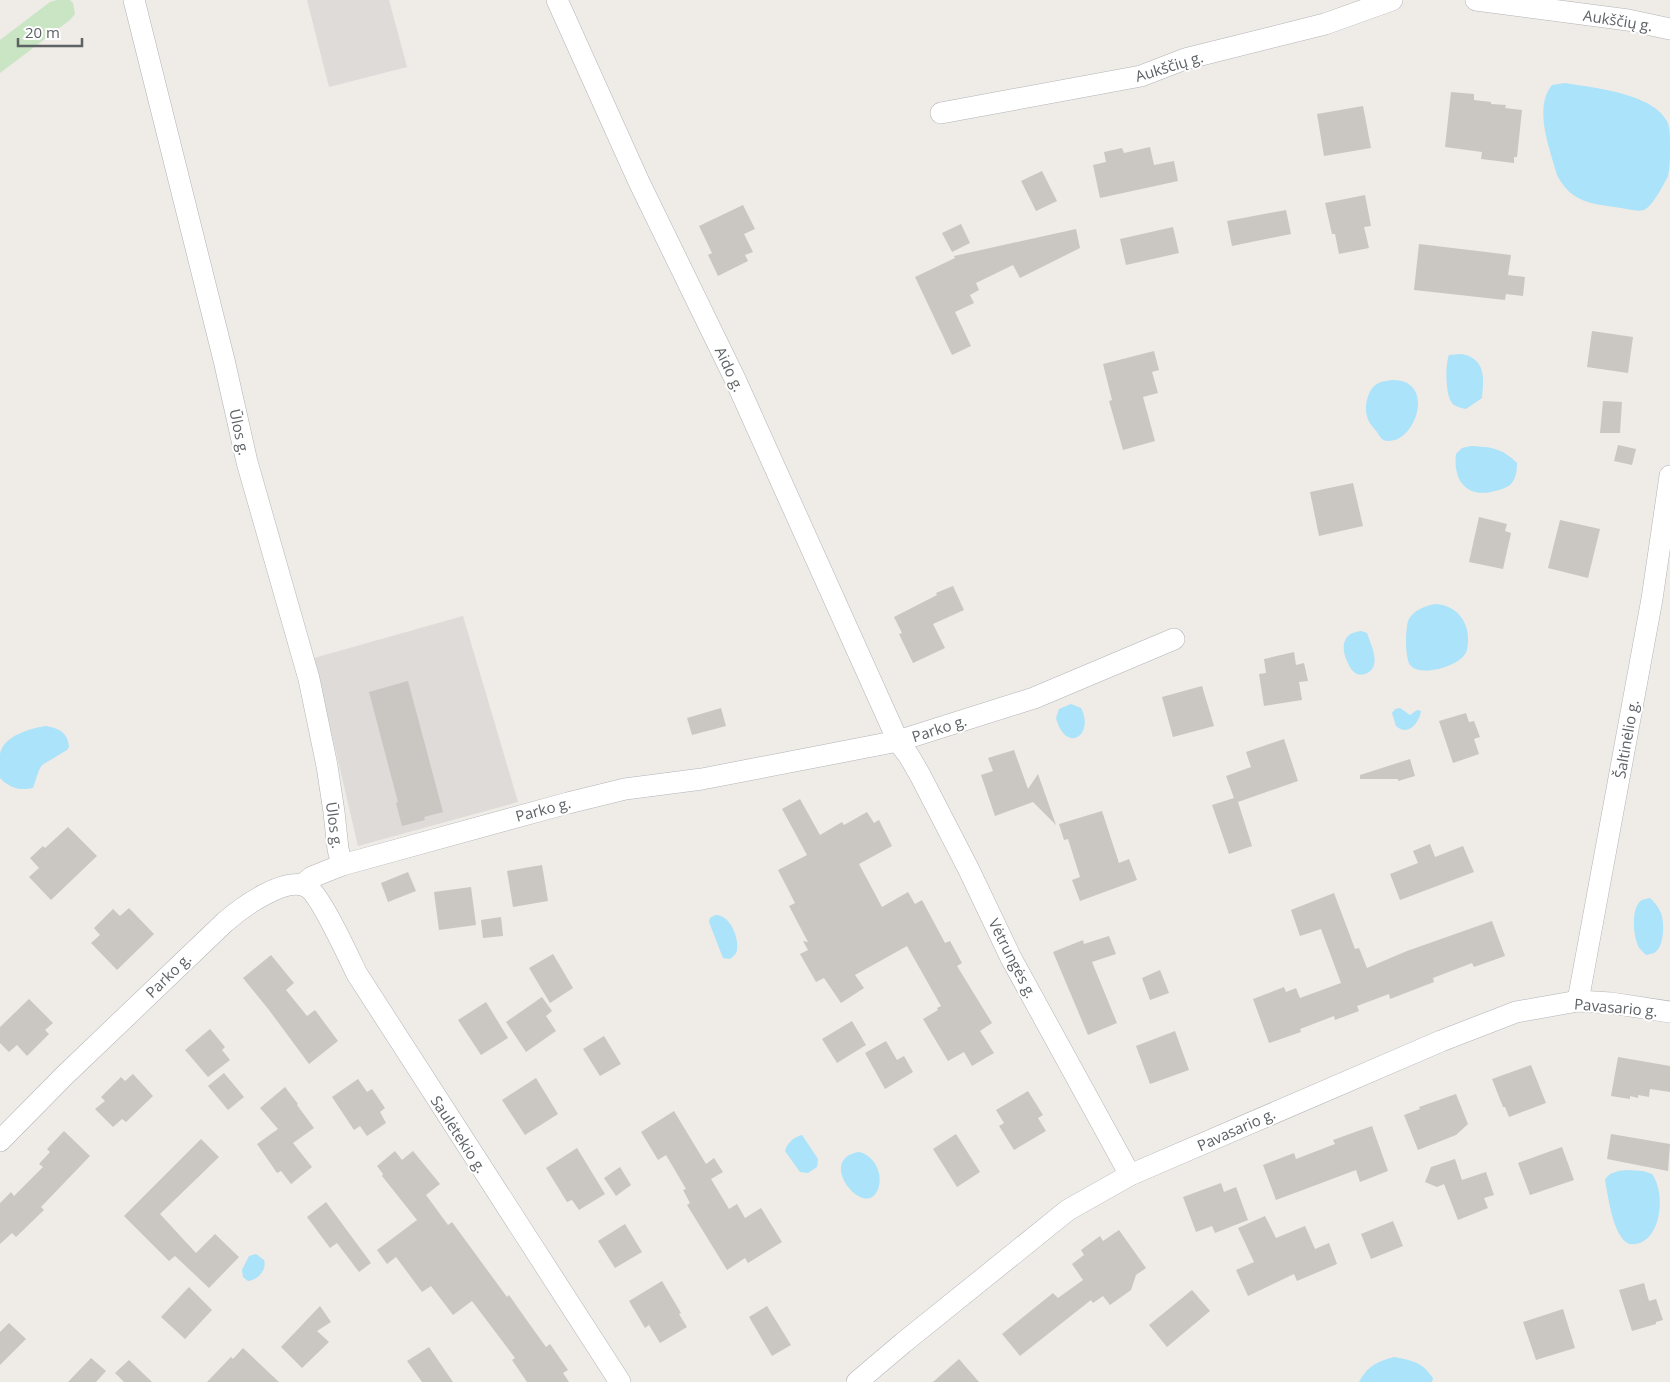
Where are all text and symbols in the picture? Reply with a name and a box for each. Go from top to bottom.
street label: Aukščių g. [1582,5,1654,35]
scale bar [18,15,81,47]
text: 20 m [25,22,60,42]
street label: Aukščių g. [1133,46,1205,86]
street label: Aido g. [711,343,749,395]
street label: Ūlos g. [225,407,255,457]
street label: Šaltinėlio g. [1609,698,1643,780]
street label: Parko g. [909,710,969,746]
street label: Parko g. [513,792,573,826]
street label: Ūlos g. [322,800,348,850]
street label: Vėtrungės g. [984,915,1042,1001]
street label: Parko g. [141,948,195,1002]
street label: Pavasario g. [1573,993,1659,1021]
street label: Saulėtekio g. [427,1091,491,1177]
street label: Pavasario g. [1194,1103,1278,1155]

